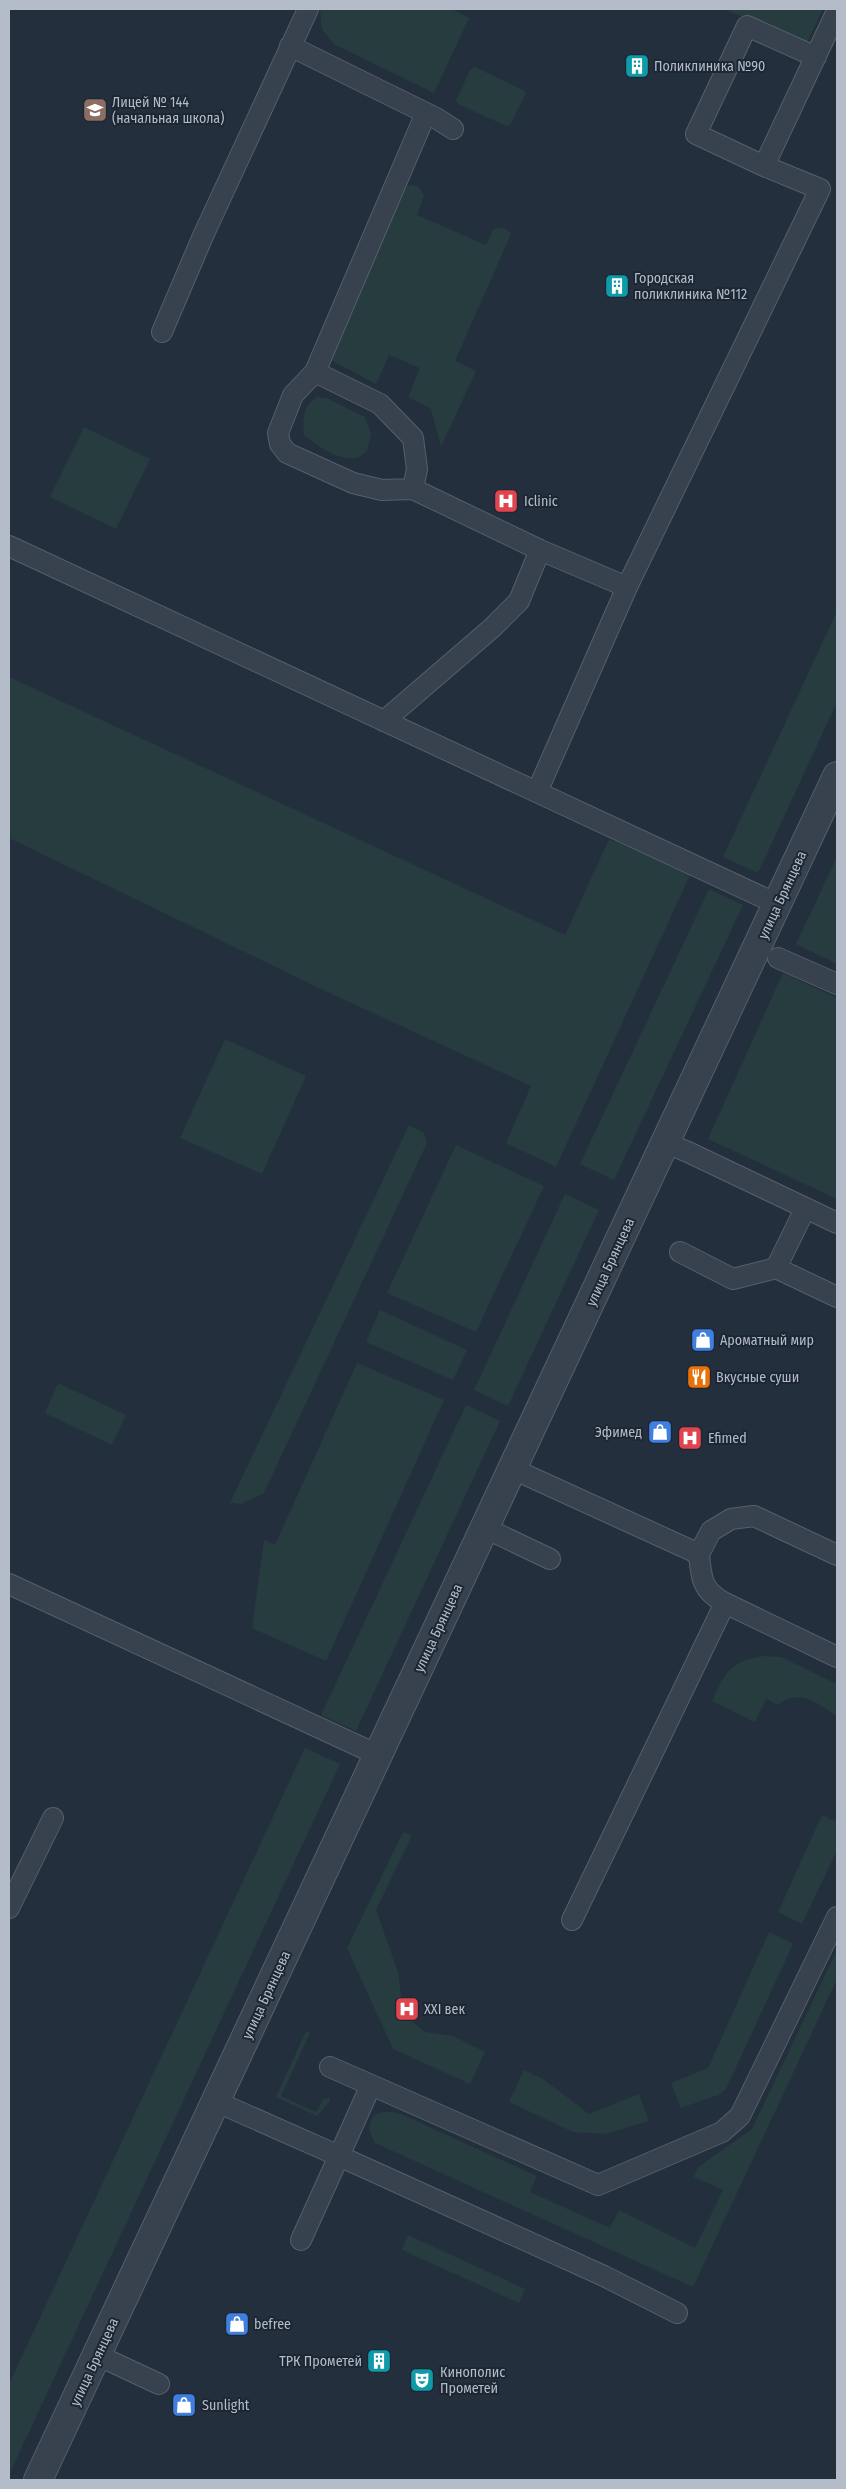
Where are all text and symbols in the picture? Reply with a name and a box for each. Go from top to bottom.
building icon: Поликлиника №90 [624,53,650,79]
place label: Поликлиника №90 [654,58,765,75]
place label: Лицей № 144 (начальная школа) [112,94,224,127]
school or university icon: Лицей № 144 (начальная школа) [82,97,108,123]
place label: Городская поликлиника №112 [634,270,747,303]
building icon: Городская поликлиника №112 [604,273,630,299]
hospital icon: Iclinic [493,488,519,514]
place label: Iclinic [524,493,558,510]
street label: улица Брянцева [755,848,810,942]
street label: улица Брянцева [583,1215,638,1309]
shop icon: Ароматный мир [690,1327,716,1353]
place label: Ароматный мир [720,1332,814,1349]
restaurant icon: Вкусные суши [686,1364,712,1390]
place label: Вкусные суши [716,1369,799,1386]
shop icon: Эфимед [647,1419,673,1445]
place label: Эфимед [595,1424,642,1441]
hospital icon: Efimed [677,1425,703,1451]
place label: Efimed [708,1430,747,1447]
street label: улица Брянцева [411,1581,466,1675]
street label: улица Брянцева [239,1948,294,2042]
hospital icon: XXI век [394,1996,420,2022]
place label: XXI век [424,2001,466,2018]
shop icon: befree [224,2311,250,2337]
street label: улица Брянцева [67,2315,122,2409]
place label: befree [254,2316,291,2333]
building icon: ТРК Прометей [366,2348,392,2374]
place label: ТРК Прометей [279,2353,362,2370]
place label: Кинополис Прометей [440,2364,505,2397]
theatre icon: Кинополис Прометей [409,2367,435,2393]
shop icon: Sunlight [171,2392,197,2418]
place label: Sunlight [202,2397,250,2414]

